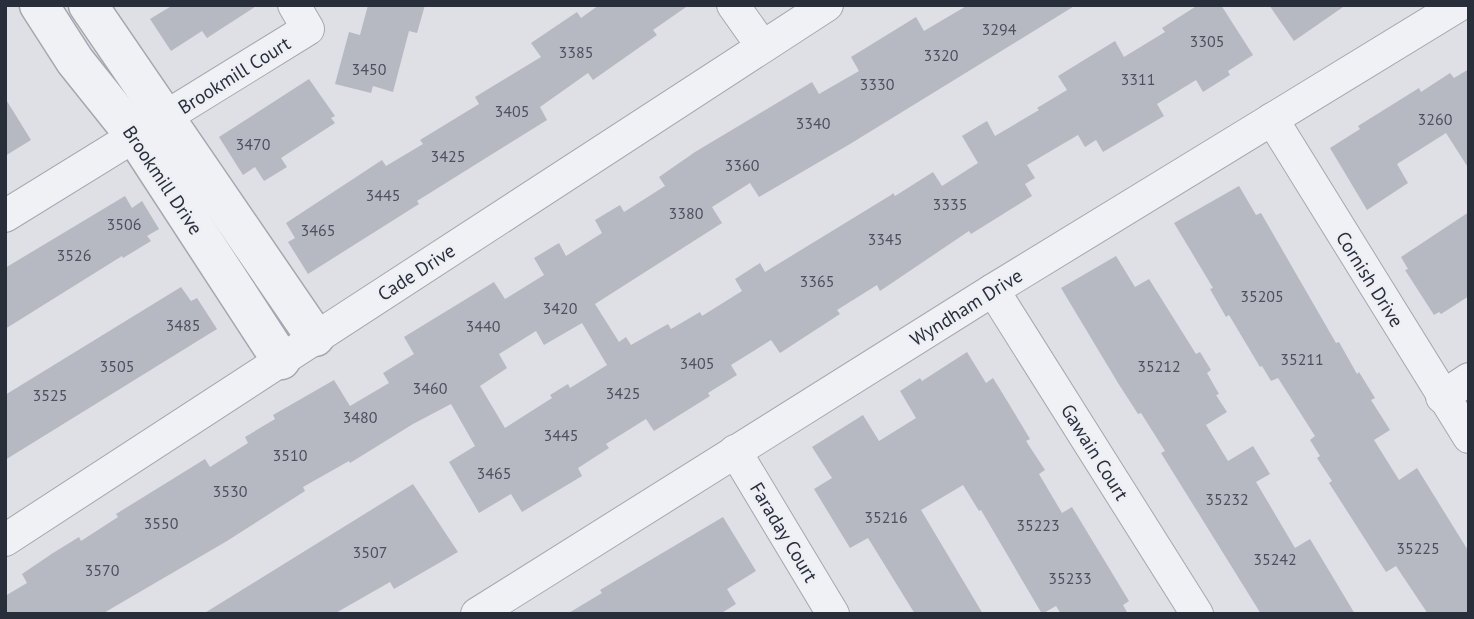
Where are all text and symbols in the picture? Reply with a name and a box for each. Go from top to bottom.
house number: 3294 [982,19,1017,39]
street label: Brookmill Court [173,31,295,119]
house number: 3305 [1190,31,1224,51]
house number: 3385 [559,42,593,62]
house number: 3320 [924,45,959,65]
house number: 3450 [352,59,387,79]
house number: 3311 [1121,69,1155,89]
house number: 3330 [860,74,895,94]
house number: 3405 [495,101,529,121]
house number: 3260 [1418,109,1453,129]
house number: 3340 [796,113,831,133]
street label: Brookmill Drive [118,121,208,239]
house number: 3470 [236,134,271,154]
house number: 3425 [431,146,465,166]
house number: 3360 [725,155,760,175]
house number: 3445 [366,185,400,205]
house number: 3335 [933,194,967,214]
house number: 3380 [669,203,704,223]
house number: 3506 [107,214,141,234]
house number: 3465 [301,220,335,240]
street label: Cornish Drive [1331,227,1409,331]
house number: 3345 [868,229,902,249]
street label: Cade Drive [373,238,459,306]
house number: 3526 [57,245,91,265]
street label: Wyndham Drive [905,263,1027,351]
house number: 3365 [800,271,834,291]
house number: 35205 [1240,286,1284,306]
house number: 3420 [543,298,578,318]
house number: 3485 [166,315,200,335]
house number: 3440 [466,316,501,336]
house number: 35211 [1280,349,1324,369]
house number: 3405 [680,353,714,373]
house number: 3505 [100,356,134,376]
house number: 35212 [1137,356,1181,376]
house number: 3460 [413,378,448,398]
house number: 3425 [606,383,640,403]
house number: 3525 [33,385,67,405]
street label: Gawain Court [1056,399,1134,505]
house number: 3480 [343,407,378,427]
house number: 3445 [544,425,578,445]
house number: 3510 [273,445,308,465]
house number: 3465 [477,463,511,483]
street label: Faraday Court [745,478,823,587]
house number: 3530 [213,481,248,501]
house number: 35232 [1205,489,1249,509]
house number: 35216 [864,507,908,527]
house number: 3550 [144,513,179,533]
house number: 35223 [1016,515,1060,535]
house number: 35225 [1396,538,1440,558]
house number: 3507 [353,542,387,562]
house number: 35242 [1253,549,1297,569]
house number: 3570 [85,560,120,580]
house number: 35233 [1048,568,1092,588]

